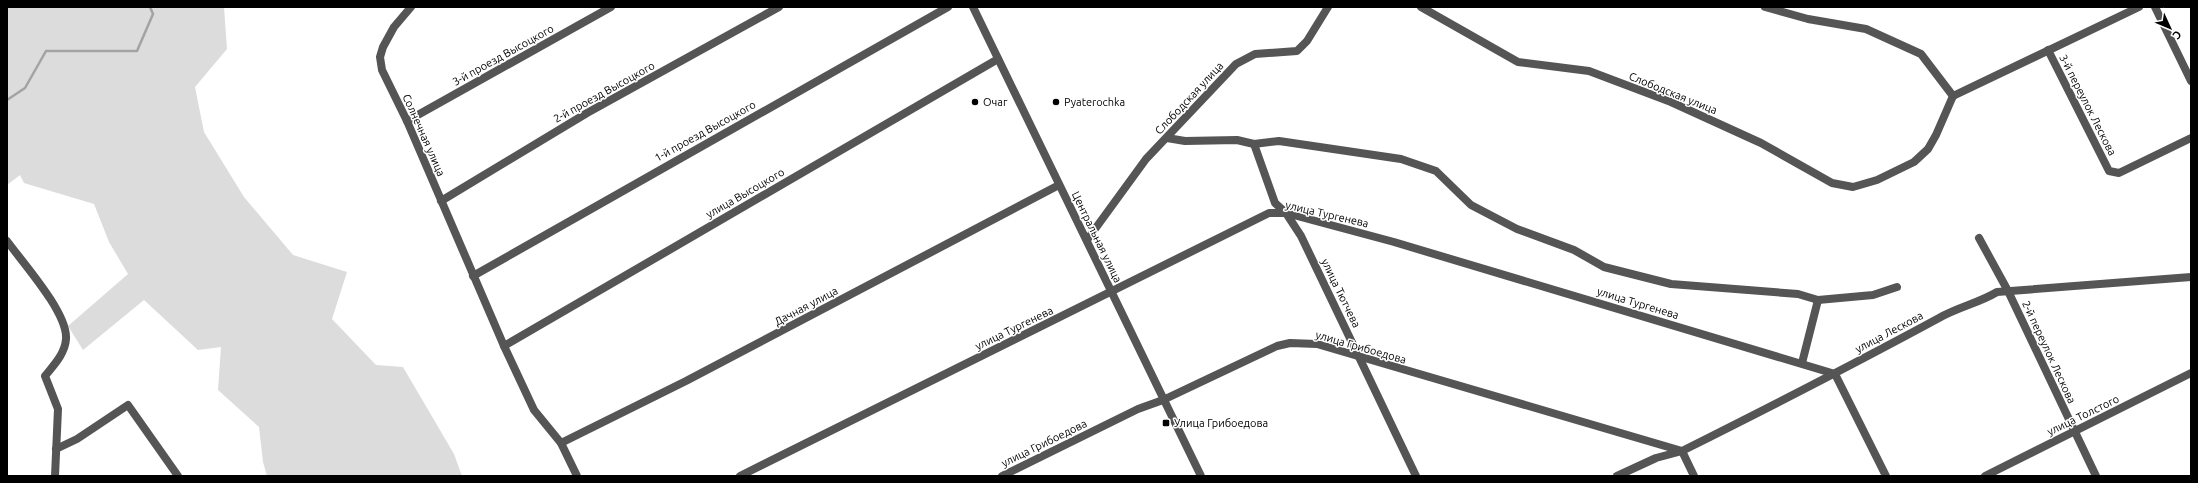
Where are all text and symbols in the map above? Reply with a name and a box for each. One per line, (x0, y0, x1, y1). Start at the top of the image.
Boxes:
north arrow (2150, 8, 2190, 48)
street label: 3-й проезд Высоцкого (450, 22, 556, 88)
text: С (2170, 28, 2184, 42)
street label: 3-й переулок Лескова (2057, 52, 2119, 158)
street label: 2-й проезд Высоцкого (551, 59, 657, 125)
street label: Слободская улица (1153, 59, 1225, 137)
street label: Слободская улица (1627, 70, 1719, 116)
street label: Солнечная улица (401, 92, 447, 178)
place label: Очаг (983, 96, 1008, 108)
place label: Pyaterochka (1064, 96, 1125, 108)
marker: Очаг (970, 97, 980, 107)
marker: Pyaterochka (1051, 97, 1061, 107)
street label: 1-й проезд Высоцкого (652, 98, 758, 164)
street label: улица Высоцкого (704, 166, 786, 220)
street label: Центральная улица (1070, 189, 1124, 285)
street label: улица Тургенева (1284, 199, 1370, 229)
street label: улица Тютчева (1319, 257, 1363, 329)
street label: Дачная улица (772, 284, 840, 328)
street label: улица Тургенева (1596, 285, 1680, 321)
street label: 2-й переулок Лескова (2020, 299, 2078, 405)
street label: улица Тургенева (973, 304, 1055, 352)
street label: улица Лескова (1853, 309, 1925, 355)
street label: улица Грибоедова (1314, 328, 1408, 366)
street label: улица Толстого (2045, 392, 2121, 438)
street label: улица Грибоедова (999, 417, 1089, 469)
place label: Улица Грибоедова (1174, 417, 1268, 429)
marker: Улица Грибоедова (1161, 418, 1171, 428)

